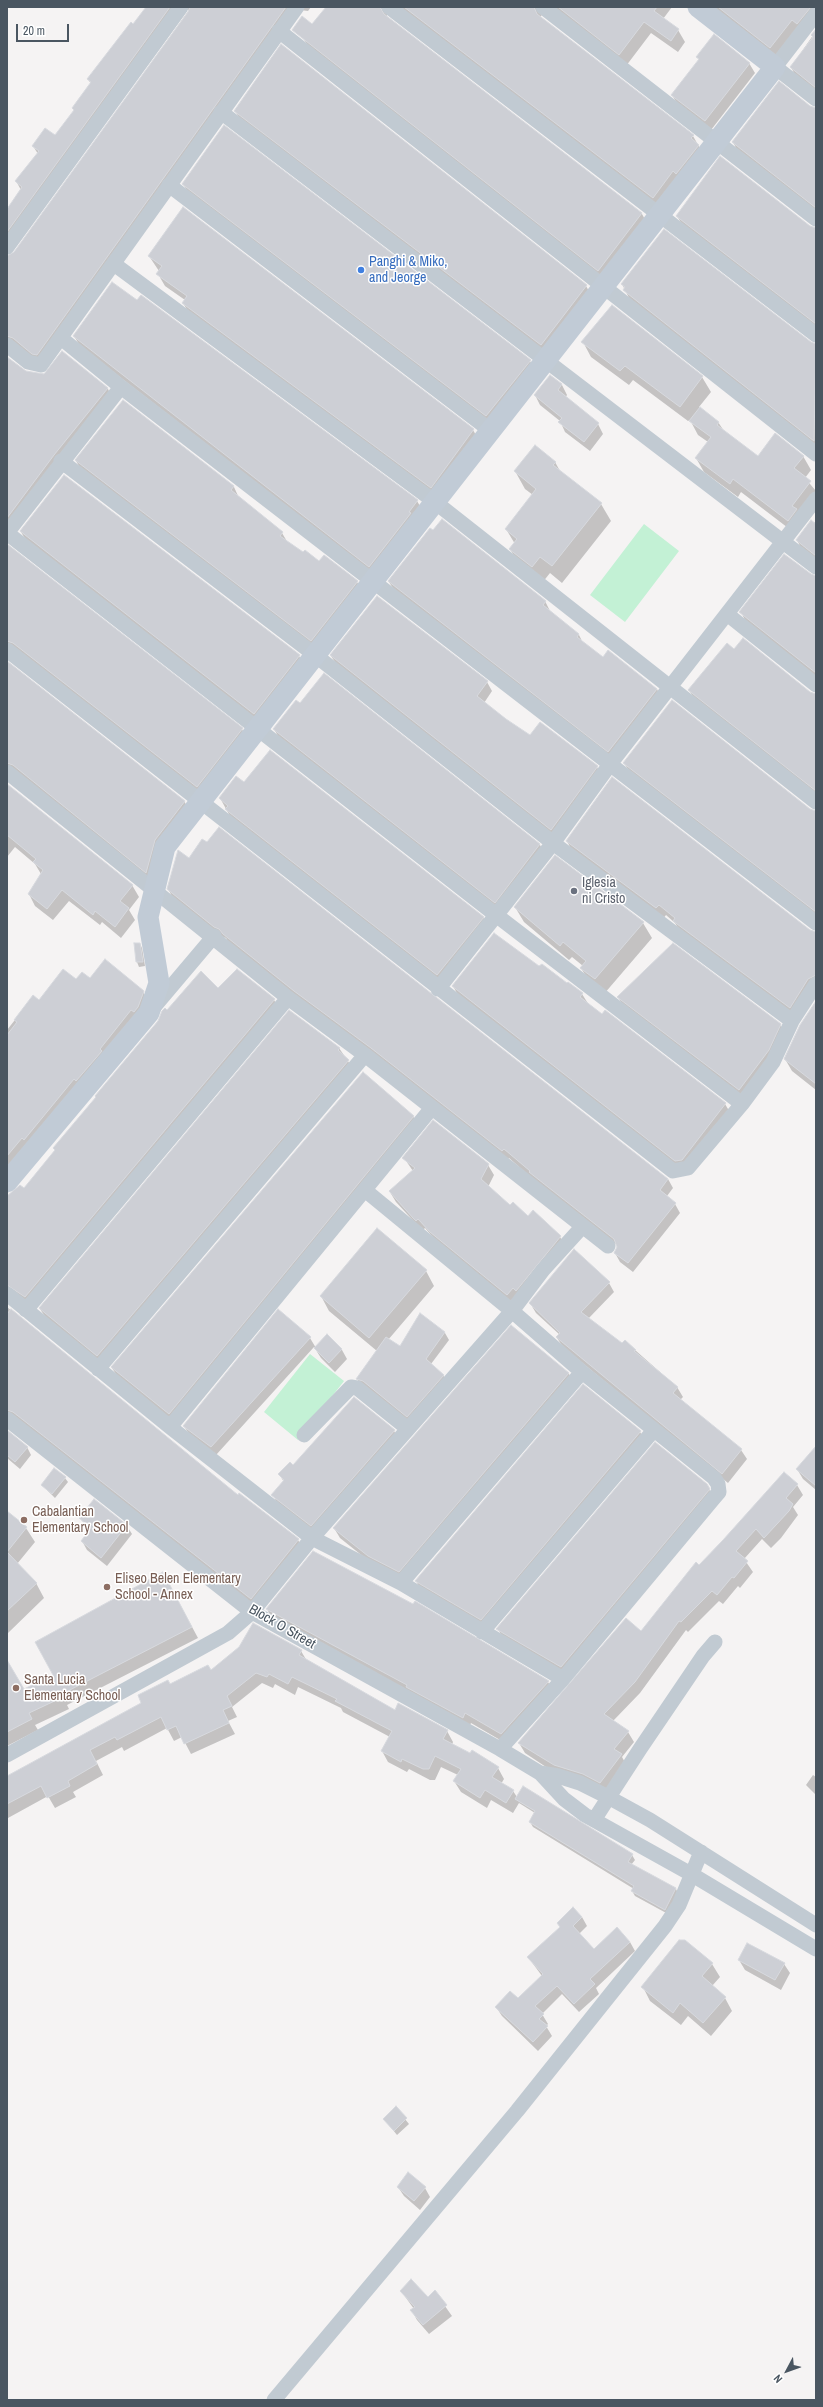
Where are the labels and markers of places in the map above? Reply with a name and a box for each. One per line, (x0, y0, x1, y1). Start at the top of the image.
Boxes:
place label: Panghi & Miko, and Jeorge (369, 254, 447, 286)
marker: Panghi & Miko, and Jeorge (356, 265, 366, 275)
place label: Iglesia ni Cristo (582, 875, 625, 908)
marker: Iglesia ni Cristo (569, 886, 579, 896)
place label: Cabalantian Elementary School (32, 1504, 128, 1536)
marker: Cabalantian Elementary School (19, 1515, 29, 1525)
place label: Eliseo Belen Elementary School - Annex (115, 1571, 241, 1604)
marker: Eliseo Belen Elementary School - Annex (102, 1582, 112, 1592)
place label: Santa Lucia Elementary School (24, 1672, 120, 1704)
marker: Santa Lucia Elementary School (11, 1683, 21, 1693)

